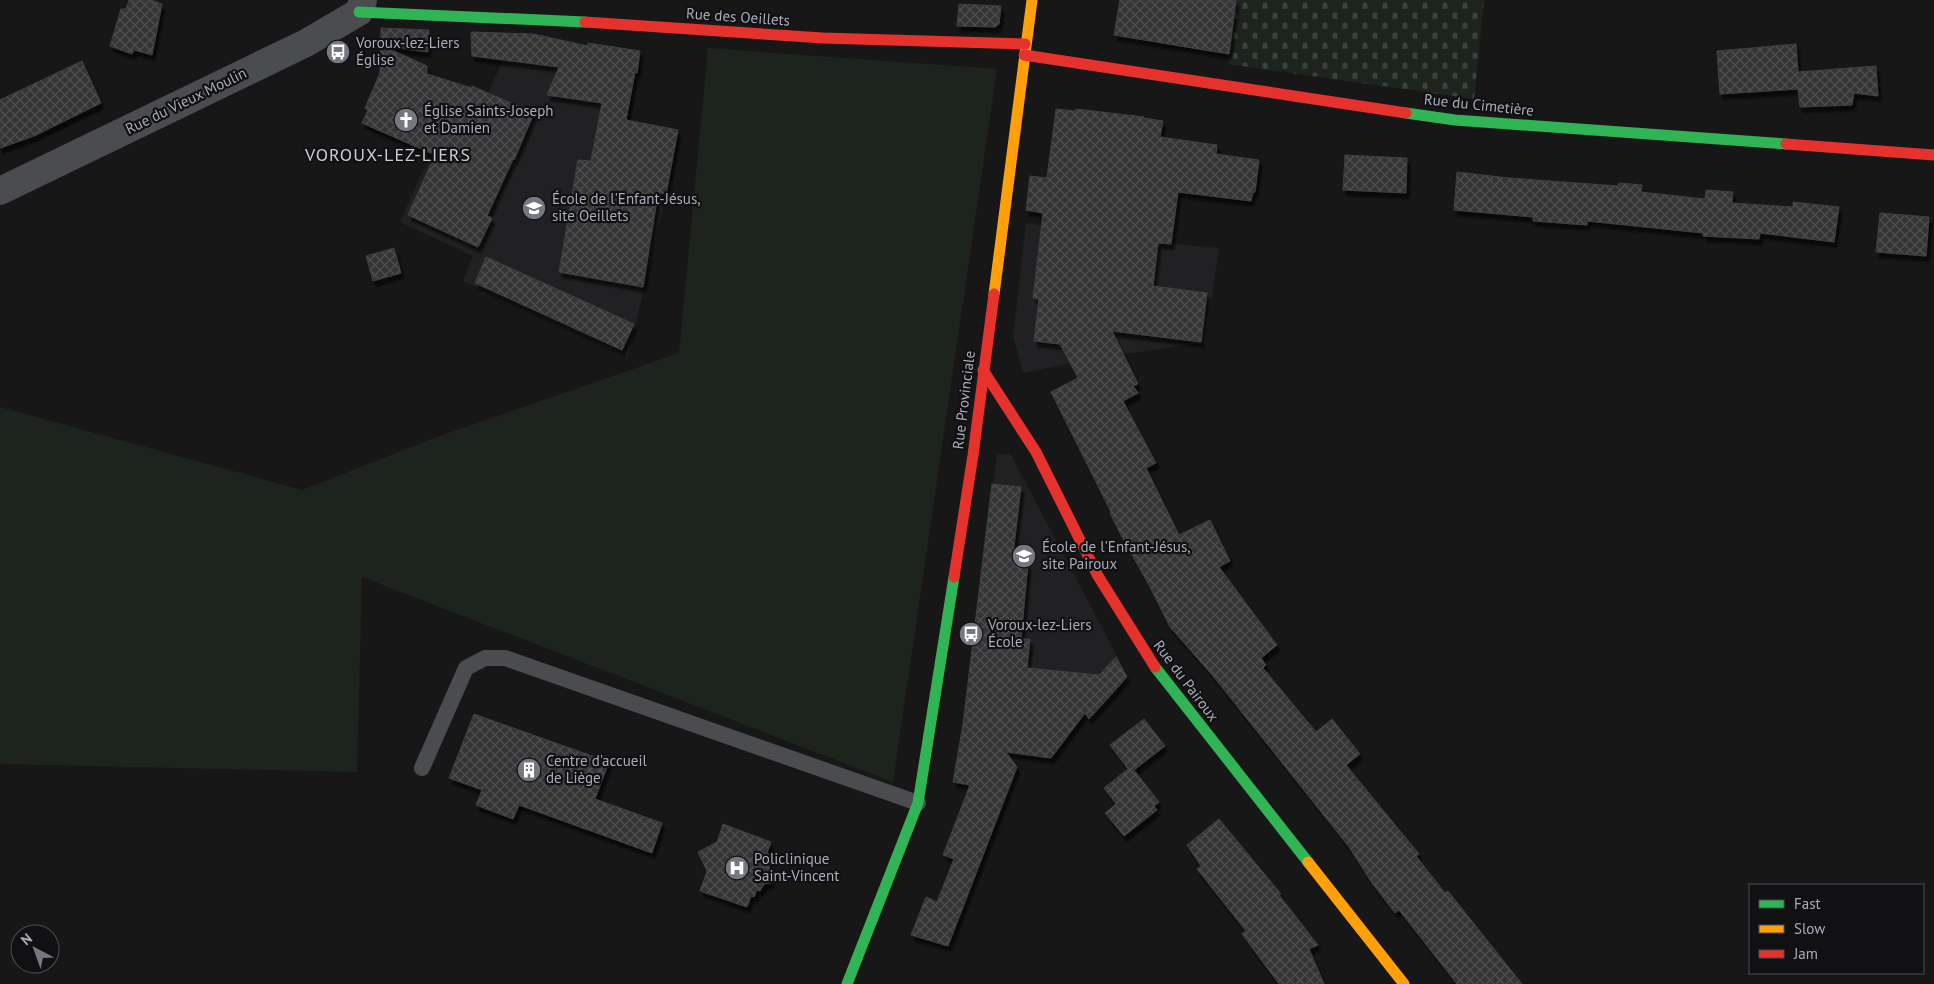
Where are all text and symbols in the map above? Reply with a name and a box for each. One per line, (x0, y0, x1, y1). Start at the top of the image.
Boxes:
street label: Rue des Oeillets (685, 3, 791, 30)
place label: Voroux-lez-Liers Église (355, 33, 460, 69)
bus stop icon: Voroux-lez-Liers Église (325, 39, 351, 65)
street label: Rue du Vieux Moulin (122, 63, 249, 138)
street label: Rue du Cimetière (1423, 89, 1535, 120)
place label: Église Saints-Joseph et Damien (424, 101, 554, 137)
church icon: Église Saints-Joseph et Damien (393, 107, 419, 133)
district label: VOROUX-LEZ-LIERS (304, 143, 471, 166)
place label: École de l'Enfant-Jésus, site Oeillets (552, 189, 701, 225)
school or university icon: École de l'Enfant-Jésus, site Oeillets (521, 195, 547, 221)
street label: Rue Provinciale (948, 350, 979, 450)
place label: École de l'Enfant-Jésus, site Pairoux (1042, 537, 1191, 573)
school or university icon: École de l'Enfant-Jésus, site Pairoux (1011, 543, 1037, 569)
place label: Voroux-lez-Liers École (987, 615, 1092, 651)
bus stop icon: Voroux-lez-Liers École (958, 621, 984, 647)
street label: Rue du Pairoux (1150, 636, 1223, 725)
place label: Centre d'accueil de Liège (546, 751, 647, 787)
building icon: Centre d'accueil de Liège (516, 757, 542, 783)
place label: Policlinique Saint-Vincent (754, 849, 839, 885)
hospital icon: Policlinique Saint-Vincent (724, 855, 750, 881)
legend (1749, 884, 1924, 974)
text: Fast (1794, 894, 1821, 913)
text: Slow (1794, 919, 1825, 938)
north arrow (10, 924, 60, 974)
text: N (17, 929, 36, 949)
text: Jam (1793, 944, 1818, 963)

